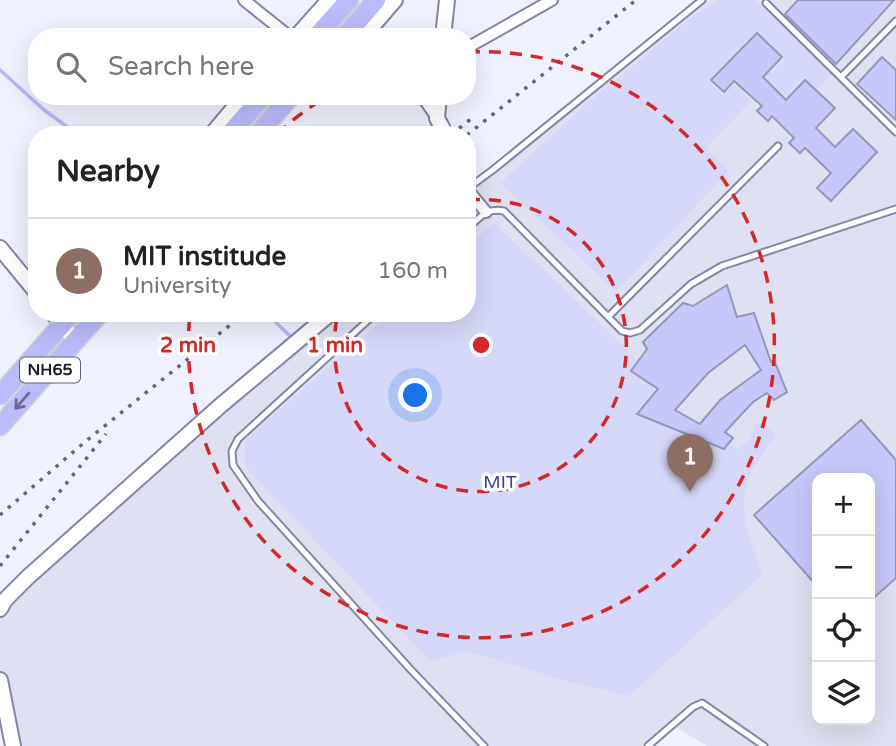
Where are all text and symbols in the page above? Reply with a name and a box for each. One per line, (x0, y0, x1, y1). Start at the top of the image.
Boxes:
search box (28, 28, 476, 105)
icon: search (52, 48, 90, 86)
text: Search here (108, 51, 254, 82)
text: Nearby (56, 153, 160, 190)
text: MIT institude (123, 241, 286, 272)
text: 1 (72, 257, 86, 285)
text: 160 m (378, 257, 448, 285)
text: University (123, 272, 231, 300)
text: 2 min (160, 333, 216, 358)
text: 1 min (307, 333, 363, 358)
centre of rings (469, 333, 493, 357)
road number: NH65 (20, 358, 80, 382)
your location (398, 378, 432, 412)
one-way arrow (14, 392, 30, 410)
pin: 1 (667, 434, 713, 492)
park label: MIT (483, 471, 517, 493)
map controls (812, 473, 875, 725)
button: + (812, 473, 875, 536)
button: − (812, 536, 875, 599)
button: locate (812, 599, 875, 662)
button: layers (812, 662, 875, 725)

